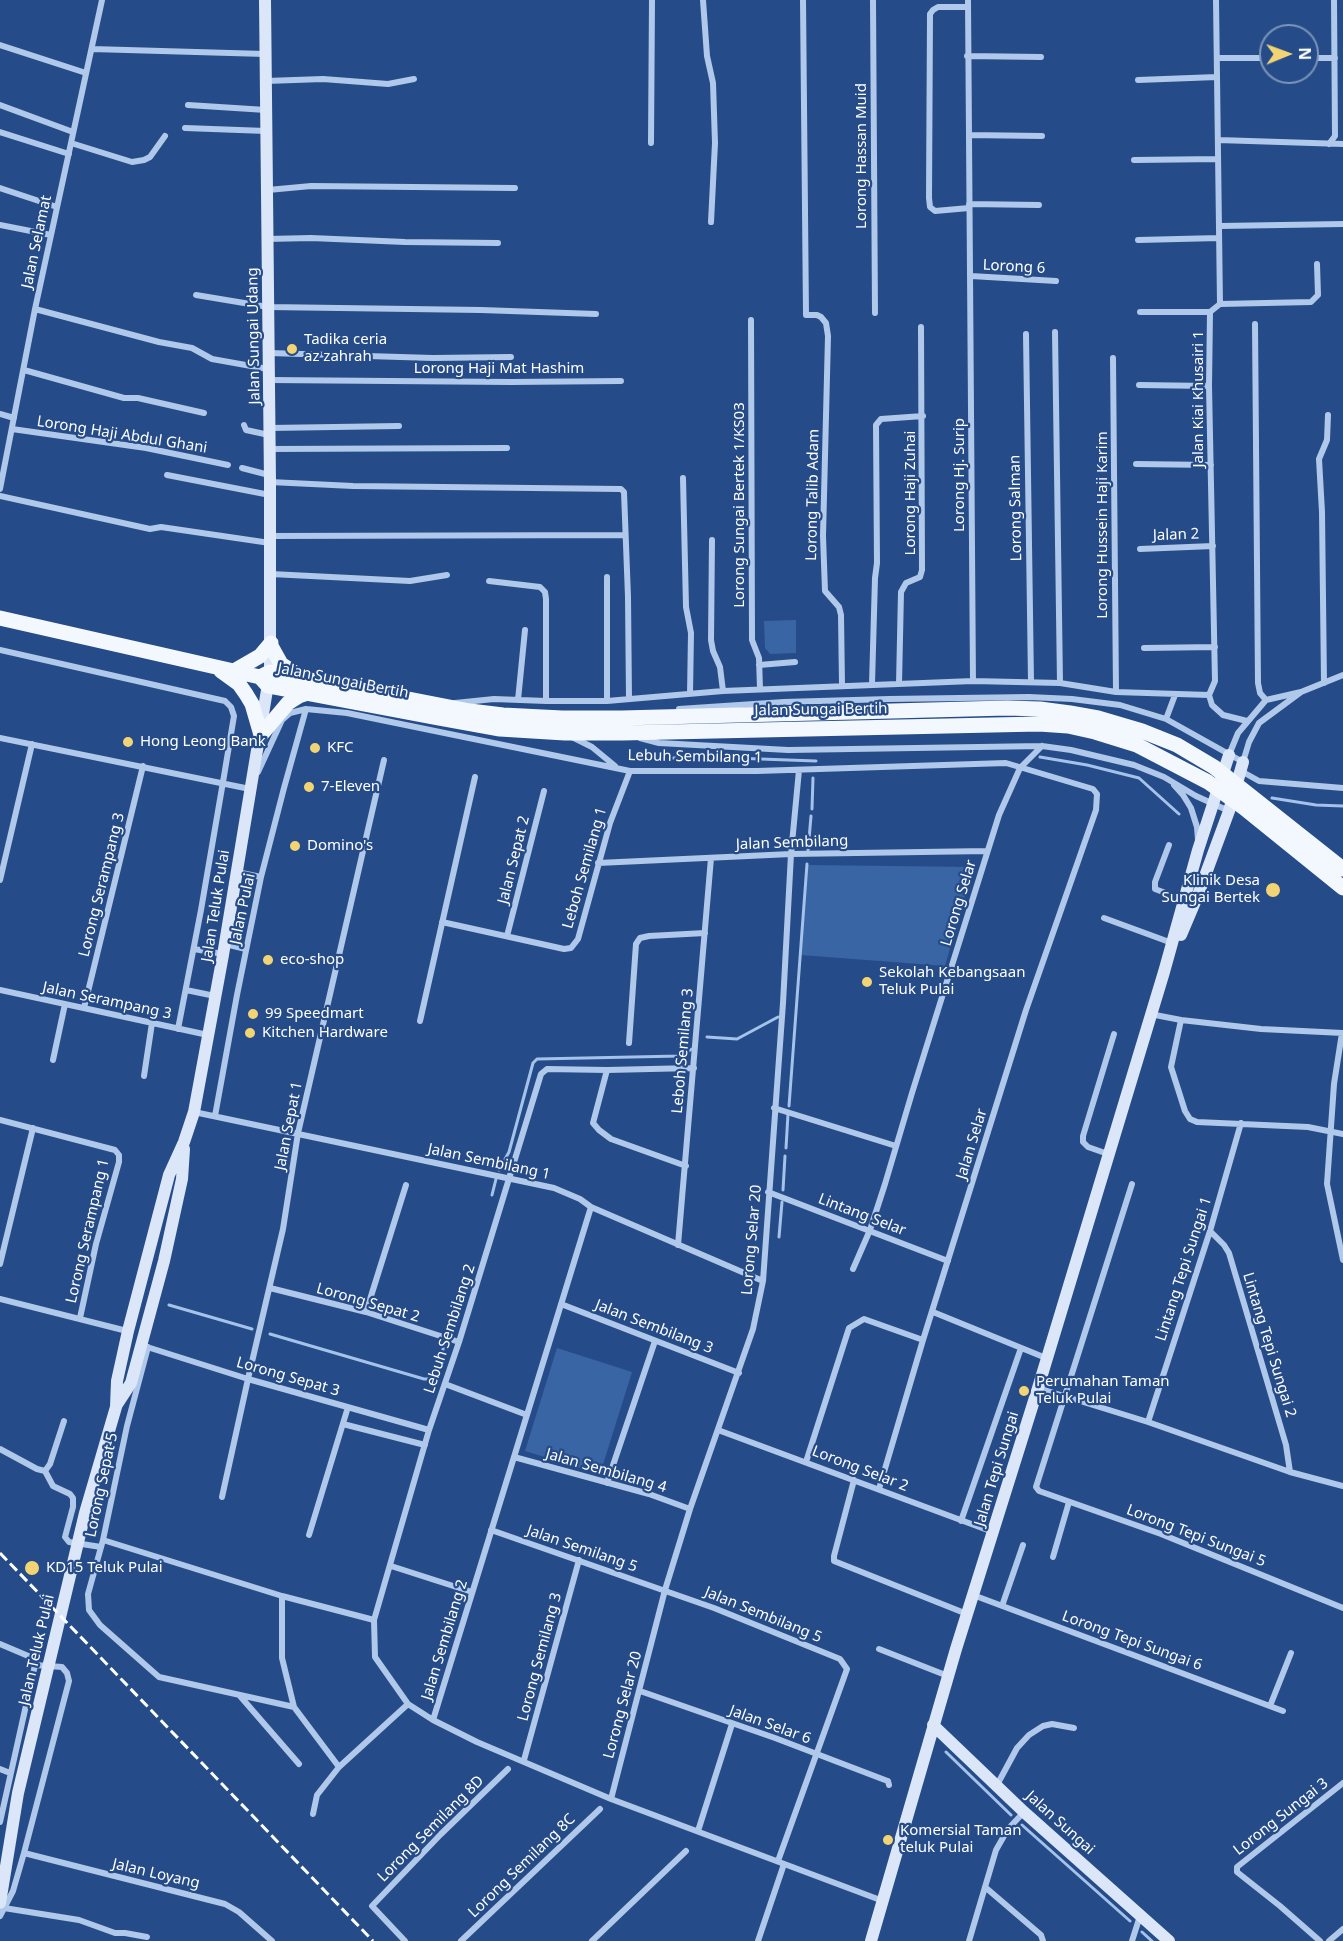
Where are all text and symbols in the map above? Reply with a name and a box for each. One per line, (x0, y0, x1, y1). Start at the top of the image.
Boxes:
north arrow (1259, 24, 1319, 84)
text: N (1294, 47, 1316, 60)
street label: Lorong Hassan Muid (853, 83, 871, 229)
street label: Jalan Selamat (18, 194, 56, 290)
street label: Lorong 6 (982, 256, 1046, 278)
street label: Jalan Sungai Udang (244, 267, 264, 405)
street label: Jalan Kiai Khusairi 1 (1190, 330, 1208, 468)
place label: Tadika ceria az zahrah (304, 331, 387, 366)
marker: Tadika ceria az zahrah (285, 342, 299, 356)
street label: Lorong Haji Mat Hashim (414, 360, 584, 378)
street label: Lorong Sungai Bertek 1/KS03 (731, 402, 749, 608)
street label: Lorong Haji Abdul Ghani (36, 413, 208, 457)
street label: Lorong Hj. Surip (951, 418, 969, 532)
street label: Lorong Talib Adam (803, 429, 823, 561)
street label: Lorong Haji Zuhai (902, 431, 920, 555)
street label: Lorong Hussein Haji Karim (1094, 431, 1112, 619)
street label: Lorong Salman (1006, 455, 1026, 561)
street label: Jalan 2 (1152, 525, 1200, 545)
street label: Jalan Sungai Bertih (276, 659, 410, 703)
street label: Jalan Sungai Bertih (754, 700, 888, 720)
place label: Hong Leong Bank (140, 733, 266, 751)
marker: Hong Leong Bank (121, 735, 135, 749)
place label: KFC (327, 739, 354, 757)
marker: KFC (308, 741, 322, 755)
street label: Lebuh Sembilang 1 (627, 747, 763, 767)
place label: 7-Eleven (321, 778, 380, 796)
marker: 7-Eleven (302, 780, 316, 794)
street label: Leboh Semilang 1 (559, 805, 611, 931)
street label: Lorong Serampang 3 (75, 811, 129, 959)
street label: Jalan Sepat 2 (494, 814, 534, 906)
street label: Jalan Sembilang (735, 832, 849, 854)
place label: Domino's (307, 837, 373, 855)
marker: Domino's (288, 839, 302, 853)
street label: Jalan Teluk Pulai (198, 849, 234, 963)
street label: Lorong Selar (937, 858, 981, 948)
street label: Jalan Pulai (227, 872, 259, 946)
place label: Klinik Desa Sungai Bertek (1162, 872, 1260, 907)
marker: Klinik Desa Sungai Bertek (1264, 881, 1282, 899)
place label: eco-shop (280, 951, 344, 969)
marker: eco-shop (261, 953, 275, 967)
place label: Sekolah Kebangsaan Teluk Pulai (879, 964, 1025, 999)
marker: Sekolah Kebangsaan Teluk Pulai (860, 975, 874, 989)
street label: Jalan Serampang 3 (41, 979, 173, 1023)
street label: Leboh Semilang 3 (669, 988, 697, 1114)
place label: 99 Speedmart (265, 1005, 364, 1023)
marker: 99 Speedmart (246, 1007, 260, 1021)
place label: Kitchen Hardware (262, 1024, 388, 1042)
marker: Kitchen Hardware (243, 1026, 257, 1040)
street label: Jalan Sepat 1 (272, 1080, 306, 1172)
street label: Jalan Selar (953, 1106, 991, 1182)
street label: Jalan Sembilang 1 (426, 1140, 552, 1184)
street label: Lorong Serampang 1 (63, 1157, 113, 1305)
street label: Lorong Selar 20 (738, 1184, 766, 1296)
street label: Lintang Selar (816, 1190, 908, 1240)
street label: Lintang Tepi Sungai 1 (1152, 1195, 1216, 1343)
street label: Lebuh Sembilang 2 (421, 1262, 479, 1396)
street label: Lintang Tepi Sungai 2 (1238, 1270, 1300, 1420)
street label: Lorong Sepat 2 (314, 1280, 422, 1326)
street label: Jalan Sembilang 3 (592, 1296, 716, 1358)
street label: Lorong Sepat 3 (234, 1354, 342, 1400)
place label: Perumahan Taman Teluk Pulai (1036, 1373, 1170, 1408)
marker: Perumahan Taman Teluk Pulai (1017, 1384, 1031, 1398)
street label: Jalan Tepi Sungai (971, 1409, 1023, 1529)
street label: Lorong Sepat 5 (82, 1431, 122, 1539)
street label: Lorong Selar 2 (809, 1442, 911, 1496)
street label: Jalan Sembilang 4 (543, 1445, 669, 1497)
street label: Lorong Tepi Sungai 5 (1124, 1501, 1268, 1571)
street label: Jalan Semilang 5 (524, 1522, 640, 1576)
marker: KD15 Teluk Pulai (23, 1559, 41, 1577)
place label: KD15 Teluk Pulai (46, 1559, 163, 1577)
street label: Jalan Sembilang 2 (418, 1578, 472, 1702)
street label: Jalan Sembilang 5 (702, 1583, 824, 1647)
street label: Lorong Semilang 3 (514, 1591, 566, 1723)
street label: Jalan Teluk Pulai (15, 1593, 59, 1707)
street label: Lorong Tepi Sungai 6 (1059, 1607, 1205, 1675)
street label: Lorong Selar 20 (600, 1649, 646, 1761)
street label: Jalan Selar 6 (727, 1702, 813, 1748)
street label: Lorong Semilang 8D (374, 1772, 488, 1886)
street label: Lorong Sungai 3 (1230, 1774, 1332, 1860)
street label: Jalan Sungai (1022, 1787, 1098, 1859)
street label: Lorong Semilang 8C (465, 1810, 579, 1922)
place label: Komersial Taman teluk Pulai (900, 1822, 1022, 1857)
marker: Komersial Taman teluk Pulai (881, 1833, 895, 1847)
street label: Jalan Loyang (111, 1855, 201, 1893)

